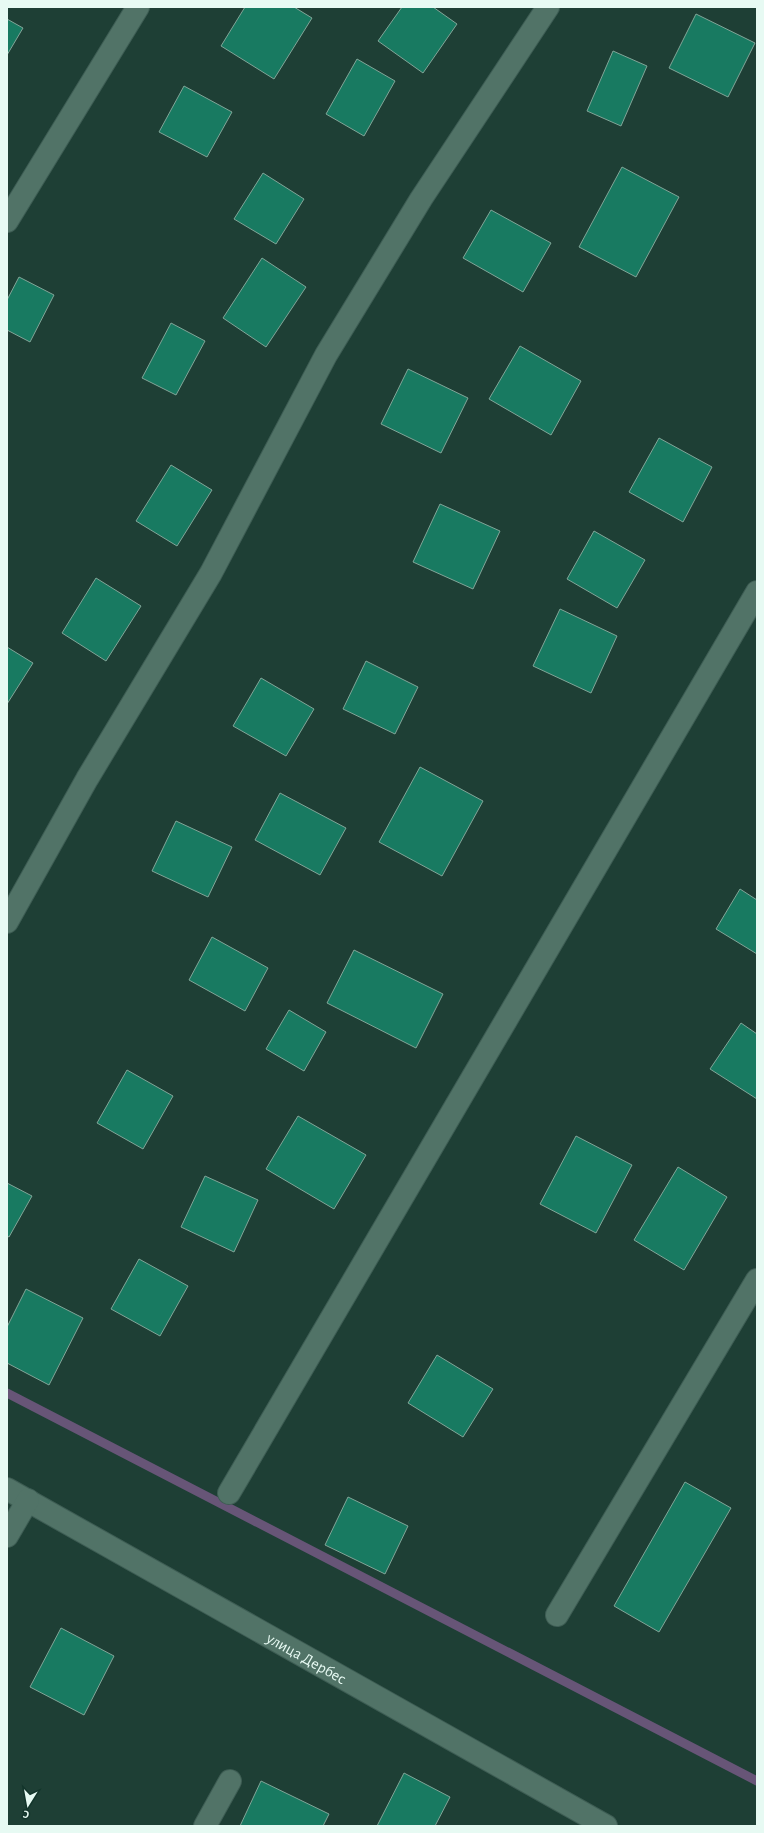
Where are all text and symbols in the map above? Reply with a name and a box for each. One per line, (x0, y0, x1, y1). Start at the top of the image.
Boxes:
street label: улица Дербес (262, 1629, 349, 1687)
north arrow (8, 1785, 48, 1825)
text: С (22, 1808, 30, 1820)

